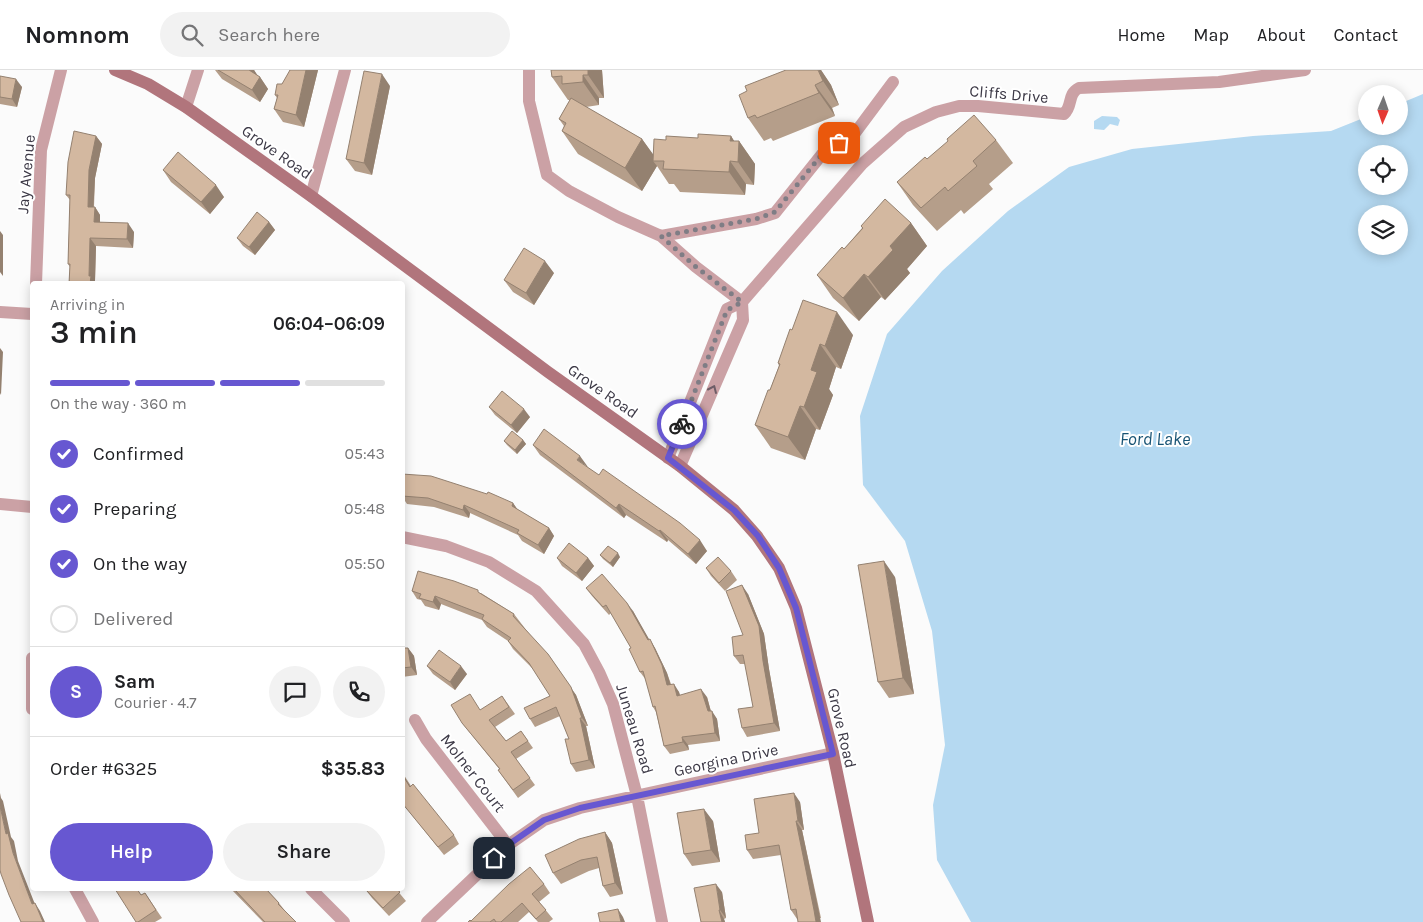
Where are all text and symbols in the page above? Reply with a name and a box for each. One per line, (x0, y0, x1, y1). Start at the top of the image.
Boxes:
search box (160, 12, 510, 57)
text: Nomnom (25, 21, 130, 49)
icon: search (178, 21, 206, 49)
text: Search here (218, 24, 320, 46)
text: Home (1117, 24, 1165, 46)
text: Map (1193, 24, 1229, 46)
text: About (1257, 24, 1306, 46)
text: Contact (1334, 24, 1398, 46)
street label: Cliffs Drive (969, 81, 1049, 107)
north arrow (1358, 85, 1408, 135)
map controls (1358, 85, 1408, 255)
street label: Grove Road (238, 121, 316, 183)
pin (818, 122, 860, 164)
icon: bag (825, 129, 853, 157)
street label: Jay Avenue (13, 134, 39, 214)
button: locate (1358, 145, 1408, 195)
button: layers (1358, 205, 1408, 255)
text: Arriving in (50, 295, 125, 314)
text: 06:04–06:09 (273, 313, 385, 335)
text: 3 min (50, 314, 138, 351)
street label: Grove Road (564, 360, 642, 422)
one-way arrow (707, 385, 718, 394)
text: On the way · 360 m (50, 394, 187, 413)
courier (657, 399, 707, 449)
icon: bike (668, 410, 696, 438)
water label: Ford Lake (1120, 428, 1190, 450)
icon: check (50, 440, 78, 468)
text: Confirmed (93, 443, 184, 465)
text: 05:43 (344, 444, 385, 463)
icon: check (50, 495, 78, 523)
text: Preparing (93, 498, 176, 520)
text: 05:48 (344, 499, 385, 518)
icon: check (50, 550, 78, 578)
text: On the way (93, 553, 187, 575)
text: 05:50 (344, 554, 385, 573)
text: Delivered (93, 608, 173, 630)
button: chat (269, 666, 321, 718)
button: phone (333, 666, 385, 718)
text: Sam (114, 671, 155, 693)
text: S (70, 681, 82, 703)
street label: Juneau Road (612, 682, 658, 776)
street label: Grove Road (824, 686, 860, 770)
text: Courier · 4.7 (114, 693, 197, 712)
street label: Molner Court (436, 730, 510, 816)
street label: Georgina Drive (672, 740, 780, 780)
text: Order #6325 (50, 758, 157, 780)
text: $35.83 (321, 758, 385, 780)
button: Help (50, 823, 213, 881)
button: Share (223, 823, 385, 881)
pin (473, 837, 515, 879)
icon: home (480, 844, 508, 872)

